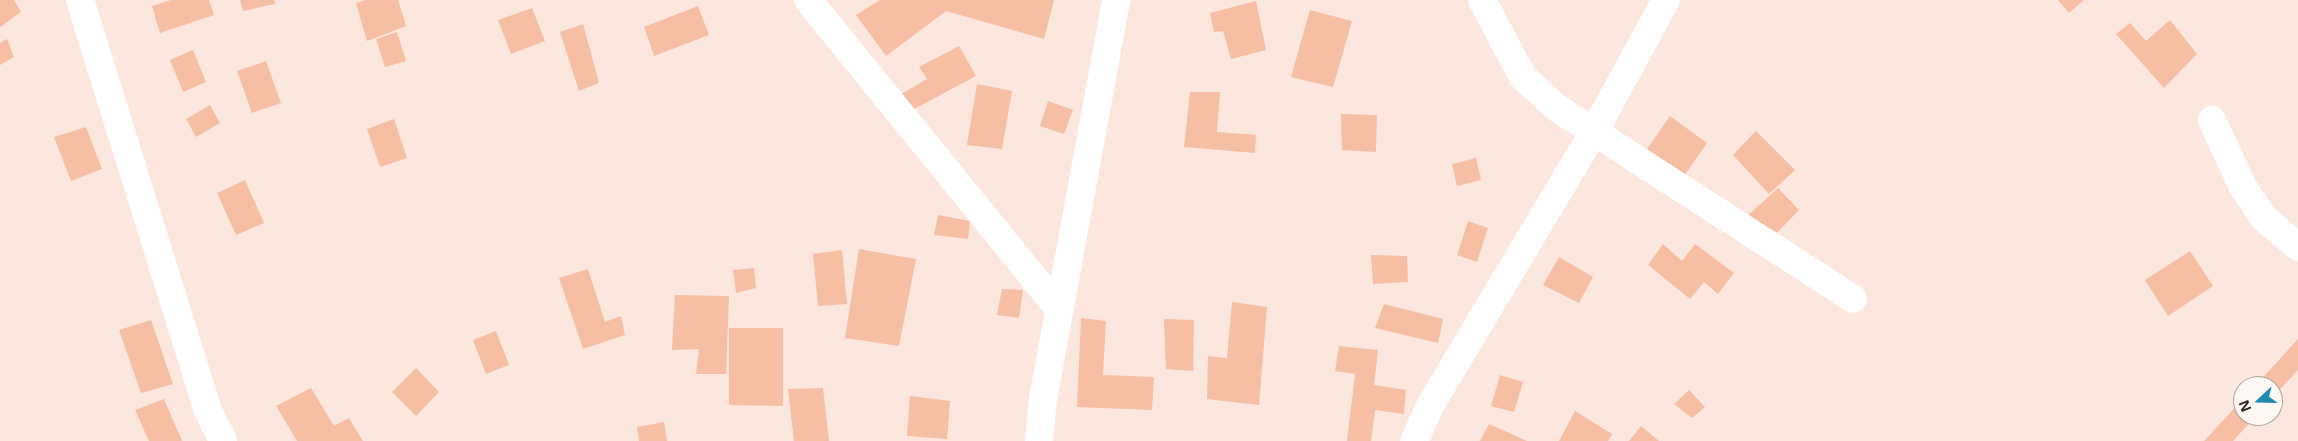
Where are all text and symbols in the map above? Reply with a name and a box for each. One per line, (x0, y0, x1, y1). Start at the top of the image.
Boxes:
north arrow (2233, 376, 2283, 426)
text: N (2234, 397, 2255, 415)

